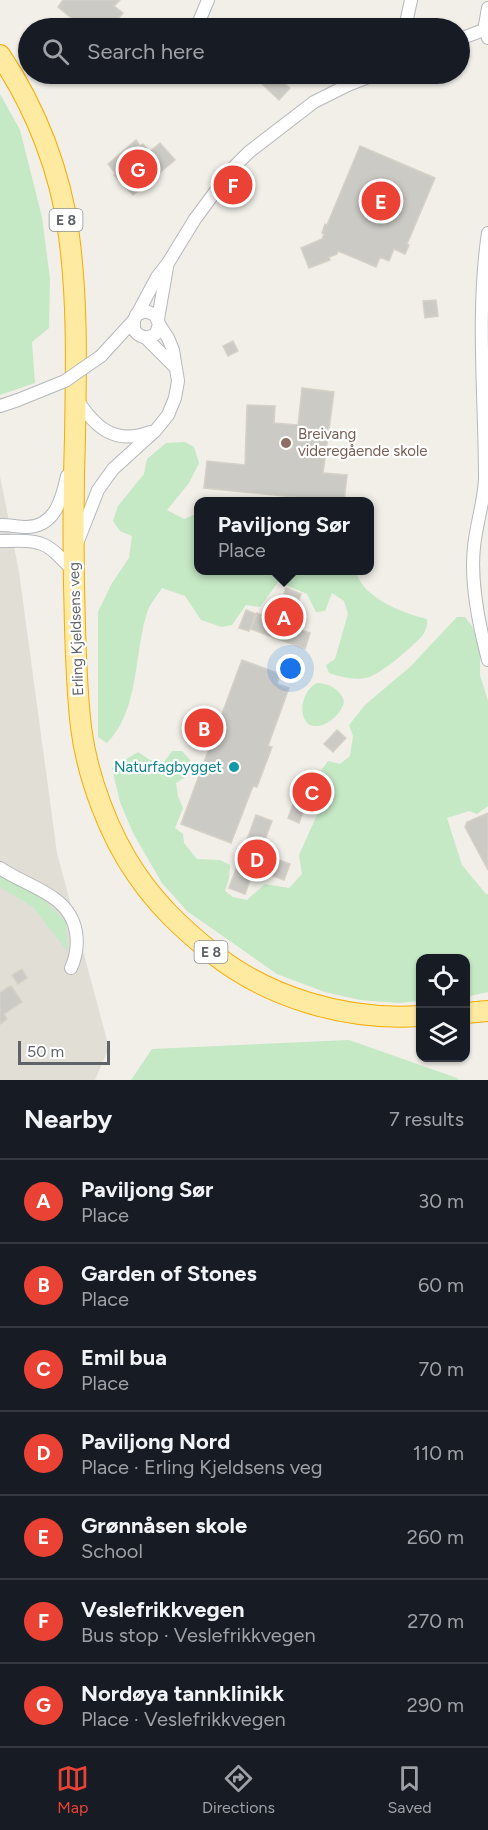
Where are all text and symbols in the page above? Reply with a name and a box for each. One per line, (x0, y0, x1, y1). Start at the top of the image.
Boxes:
search box (18, 18, 470, 84)
icon: search (39, 35, 72, 68)
text: Search here (87, 38, 205, 65)
pin: G (118, 146, 158, 192)
pin: F (214, 162, 252, 207)
pin: E (362, 178, 400, 224)
road number: E 8 (50, 209, 82, 231)
place label: Breivang videregående skole (298, 425, 428, 460)
marker: Breivang videregående skole (279, 436, 293, 450)
popup (194, 497, 374, 575)
text: Paviljong Sør (218, 511, 350, 538)
text: Place (218, 538, 266, 562)
street label: Erling Kjeldsens veg (65, 562, 87, 696)
pin: A (264, 594, 304, 640)
your location (276, 654, 305, 683)
pin: B (184, 706, 224, 750)
place label: Naturfagbygget (114, 758, 222, 776)
marker: Naturfagbygget (227, 760, 241, 774)
pin: C (292, 770, 332, 814)
pin: D (238, 836, 276, 882)
road number: E 8 (194, 941, 228, 963)
map controls (416, 954, 470, 1062)
button: locate (416, 954, 470, 1008)
button: layers (416, 1008, 470, 1062)
scale bar (18, 1038, 110, 1066)
text: 50 m (27, 1042, 64, 1061)
text: Nearby (24, 1103, 112, 1135)
text: 7 results (389, 1107, 464, 1131)
text: Paviljong Sør (81, 1176, 213, 1203)
text: A (36, 1189, 51, 1213)
text: 30 m (418, 1189, 464, 1213)
text: Place (81, 1203, 129, 1227)
text: Garden of Stones (81, 1260, 257, 1287)
text: B (37, 1273, 50, 1297)
text: 60 m (418, 1273, 464, 1297)
text: Place (81, 1287, 129, 1311)
text: Emil bua (81, 1344, 167, 1371)
text: C (36, 1357, 51, 1381)
text: 70 m (418, 1357, 464, 1381)
text: Place (81, 1371, 129, 1395)
text: Paviljong Nord (81, 1428, 230, 1455)
text: D (37, 1441, 51, 1465)
text: 110 m (413, 1441, 464, 1465)
text: Place · Erling Kjeldsens veg (81, 1455, 322, 1479)
text: Grønnåsen skole (81, 1512, 247, 1539)
text: E (38, 1525, 49, 1549)
text: 260 m (407, 1525, 464, 1549)
text: School (81, 1539, 143, 1563)
text: Veslefrikkvegen (81, 1596, 244, 1623)
text: F (38, 1609, 49, 1633)
text: 270 m (407, 1609, 464, 1633)
text: Bus stop · Veslefrikkvegen (81, 1623, 316, 1647)
text: Nordøya tannklinikk (81, 1680, 284, 1707)
text: G (36, 1693, 51, 1717)
text: 290 m (407, 1693, 464, 1717)
text: Place · Veslefrikkvegen (81, 1707, 286, 1731)
tab: Map (56, 1762, 89, 1817)
tab: Directions (202, 1762, 275, 1817)
tab: Saved (388, 1762, 432, 1817)

